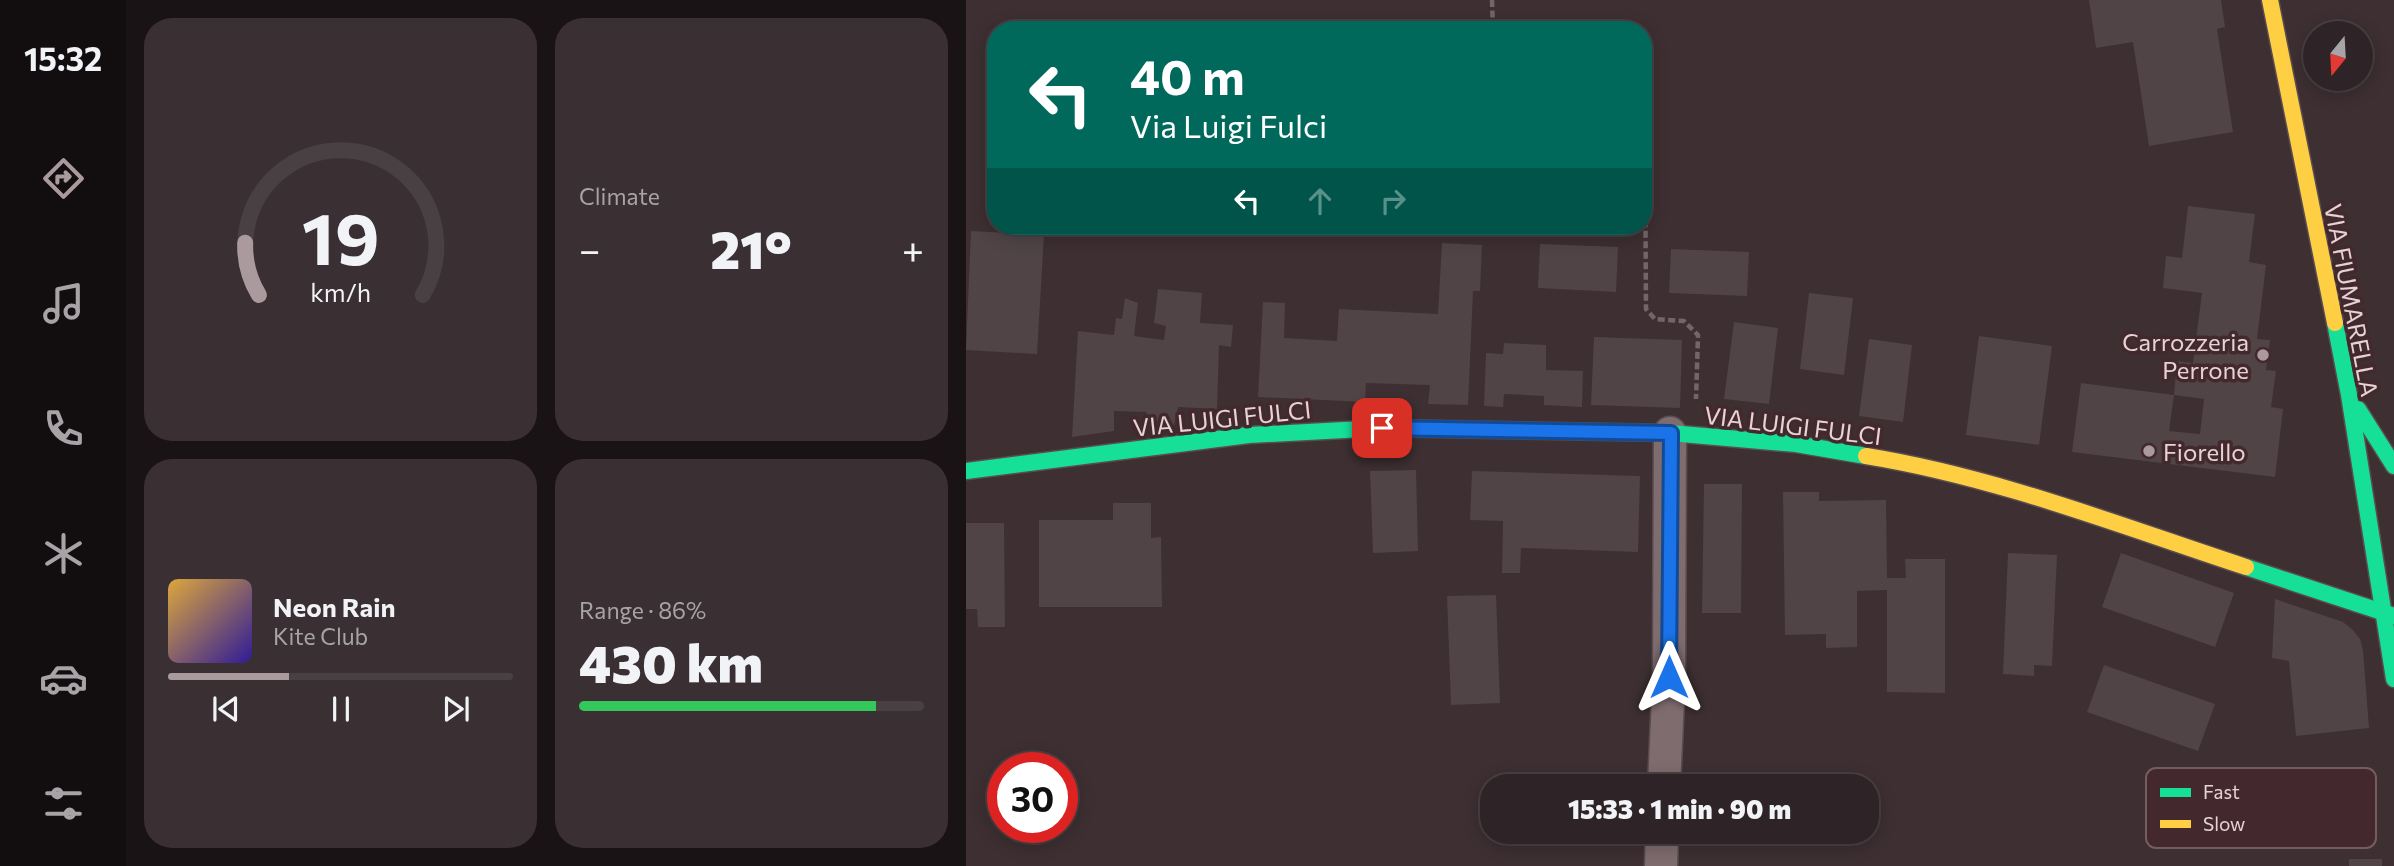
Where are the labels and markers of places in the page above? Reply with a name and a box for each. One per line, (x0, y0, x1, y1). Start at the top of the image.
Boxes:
place label: Carrozzeria Perrone (2122, 327, 2249, 384)
marker: Carrozzeria Perrone (2255, 347, 2271, 363)
pin (1352, 398, 1412, 458)
place label: Fiorello (2163, 437, 2246, 466)
marker: Fiorello (2141, 443, 2157, 459)

